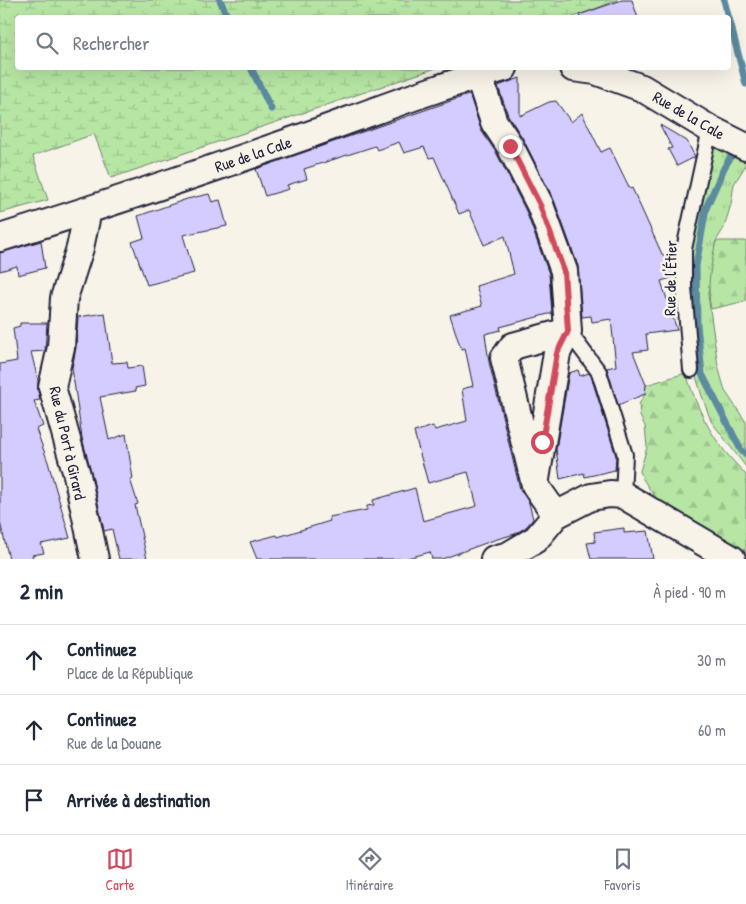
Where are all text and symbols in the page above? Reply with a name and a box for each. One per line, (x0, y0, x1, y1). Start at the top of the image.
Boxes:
search box (15, 15, 731, 70)
icon: search (33, 29, 61, 57)
text: Rechercher (73, 30, 150, 56)
street label: Rue de la Cale (649, 86, 730, 145)
street label: Rue de la Cale (212, 130, 295, 177)
route end (499, 135, 522, 158)
street label: Rue de l'Étier (658, 240, 682, 316)
street label: Rue du Port à Girard (44, 384, 92, 502)
route start (531, 431, 554, 454)
text: 2 min (20, 577, 63, 606)
text: À pied · 90 m (653, 581, 726, 603)
text: Continuez (67, 636, 136, 662)
icon: ahead (20, 646, 48, 674)
text: 30 m (697, 649, 726, 671)
text: Place de la République (67, 662, 193, 684)
text: Continuez (67, 706, 136, 732)
icon: ahead (20, 716, 48, 744)
text: 60 m (698, 719, 726, 741)
text: Rue de la Douane (67, 732, 162, 754)
icon: arrive (20, 786, 48, 814)
text: Arrivée à destination (67, 787, 210, 813)
tab: Carte (106, 845, 134, 894)
tab: Itinéraire (345, 845, 394, 894)
tab: Favoris (605, 845, 640, 894)

